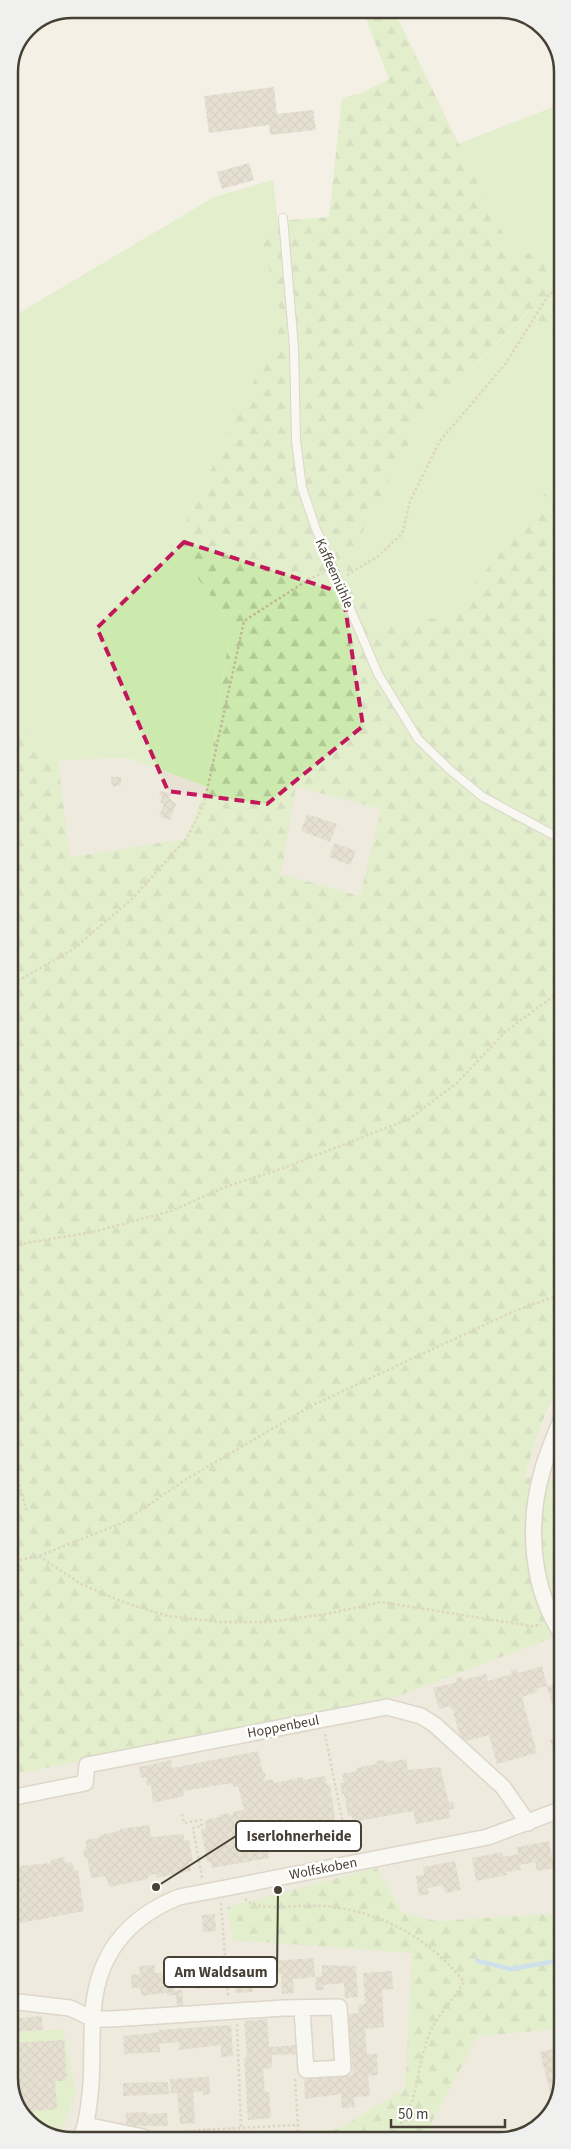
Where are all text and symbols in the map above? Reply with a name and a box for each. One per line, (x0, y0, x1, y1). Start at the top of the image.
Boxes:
street label: Kaffeemühle (310, 535, 358, 611)
street label: Hoppenbeul (246, 1710, 321, 1744)
callout: Iserlohnerheide (236, 1821, 361, 1851)
text: Iserlohnerheide (246, 1826, 352, 1847)
street label: Wolfskoben (288, 1853, 359, 1885)
callout: Am Waldsaum (164, 1957, 277, 1987)
text: Am Waldsaum (173, 1962, 268, 1983)
scale bar (391, 2096, 505, 2128)
text: 50 m (398, 2104, 428, 2125)

